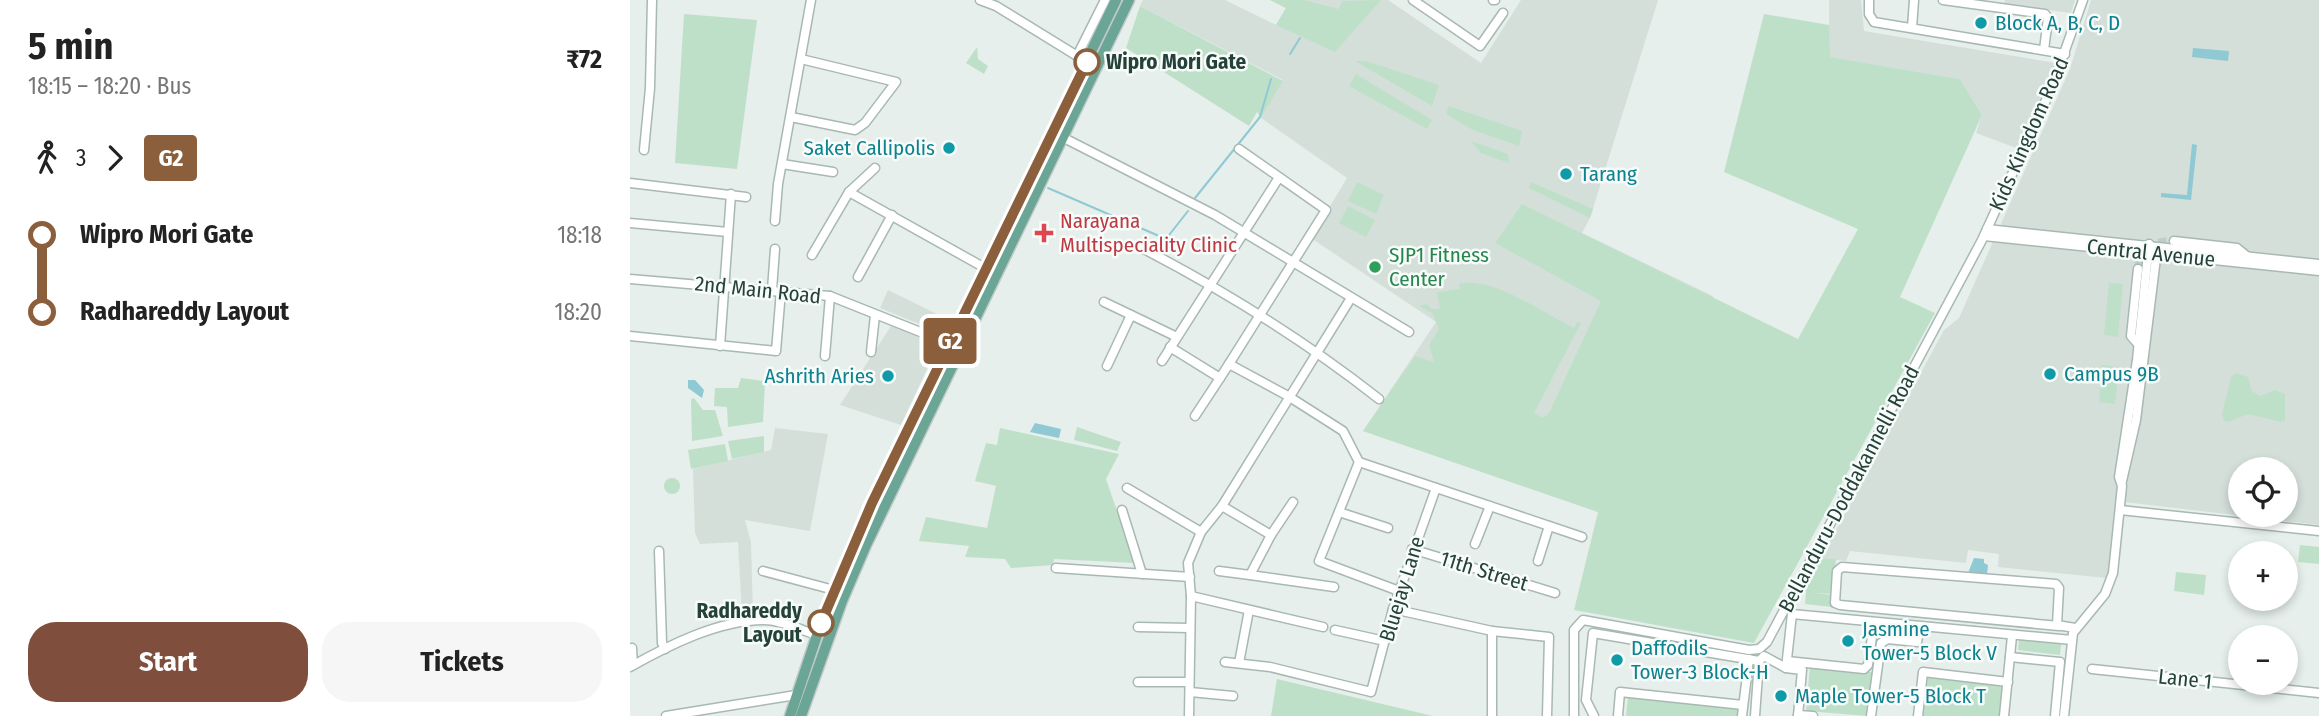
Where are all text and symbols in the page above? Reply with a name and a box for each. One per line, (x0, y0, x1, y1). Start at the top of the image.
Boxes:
place label: Block A, B, C, D (1995, 10, 2120, 36)
marker: Block A, B, C, D (1973, 15, 1989, 31)
text: 5 min (28, 23, 113, 69)
text: ₹72 (566, 44, 602, 75)
marker: Wipro Mori Gate (1074, 49, 1100, 75)
place label: Wipro Mori Gate (1106, 49, 1246, 75)
street label: Kids Kingdom Road (1983, 53, 2075, 215)
text: 18:15 – 18:20 · Bus (28, 72, 191, 100)
place label: Saket Callipolis (804, 135, 935, 161)
icon: walk (28, 139, 66, 177)
icon: forward (96, 139, 134, 177)
marker: Saket Callipolis (941, 140, 957, 156)
text: 3 (76, 144, 86, 172)
text: G2 (158, 144, 183, 172)
place label: Tarang (1580, 161, 1637, 187)
marker: Tarang (1558, 166, 1574, 182)
place label: Narayana Multispeciality Clinic (1060, 208, 1237, 258)
text: Wipro Mori Gate (80, 219, 253, 250)
text: 18:18 (557, 221, 602, 249)
marker: Narayana Multispeciality Clinic (1034, 223, 1054, 243)
street label: Central Avenue (2086, 233, 2216, 273)
place label: SJP1 Fitness Center (1389, 242, 1489, 292)
marker: SJP1 Fitness Center (1367, 259, 1383, 275)
street label: 2nd Main Road (694, 270, 822, 310)
text: Radhareddy Layout (80, 296, 289, 327)
text: 18:20 (555, 298, 602, 326)
line badge: G2 (918, 318, 982, 364)
text: G2 (937, 327, 963, 355)
street label: Bellanduru-Doddakannelli Road (1773, 361, 1925, 617)
place label: Campus 9B (2064, 361, 2159, 387)
place label: Ashrith Aries (764, 363, 874, 389)
marker: Campus 9B (2042, 366, 2058, 382)
marker: Ashrith Aries (880, 368, 896, 384)
map controls (2228, 457, 2298, 695)
button: locate (2228, 457, 2298, 527)
street label: Bluejay Lane (1374, 533, 1430, 645)
button: + (2228, 541, 2298, 611)
street label: 11th Street (1437, 545, 1531, 597)
place label: Radhareddy Layout (696, 598, 803, 648)
marker: Radhareddy Layout (808, 610, 834, 636)
place label: Jasmine Tower-5 Block V (1862, 616, 1997, 666)
button: Start (28, 622, 308, 702)
button: Tickets (322, 622, 602, 702)
button: − (2228, 625, 2298, 695)
marker: Jasmine Tower-5 Block V (1840, 633, 1856, 649)
place label: Daffodils Tower-3 Block-H (1631, 635, 1769, 685)
marker: Daffodils Tower-3 Block-H (1609, 652, 1625, 668)
street label: Lane 1 (2157, 663, 2213, 695)
place label: Maple Tower-5 Block T (1795, 683, 1986, 709)
marker: Maple Tower-5 Block T (1773, 688, 1789, 704)

